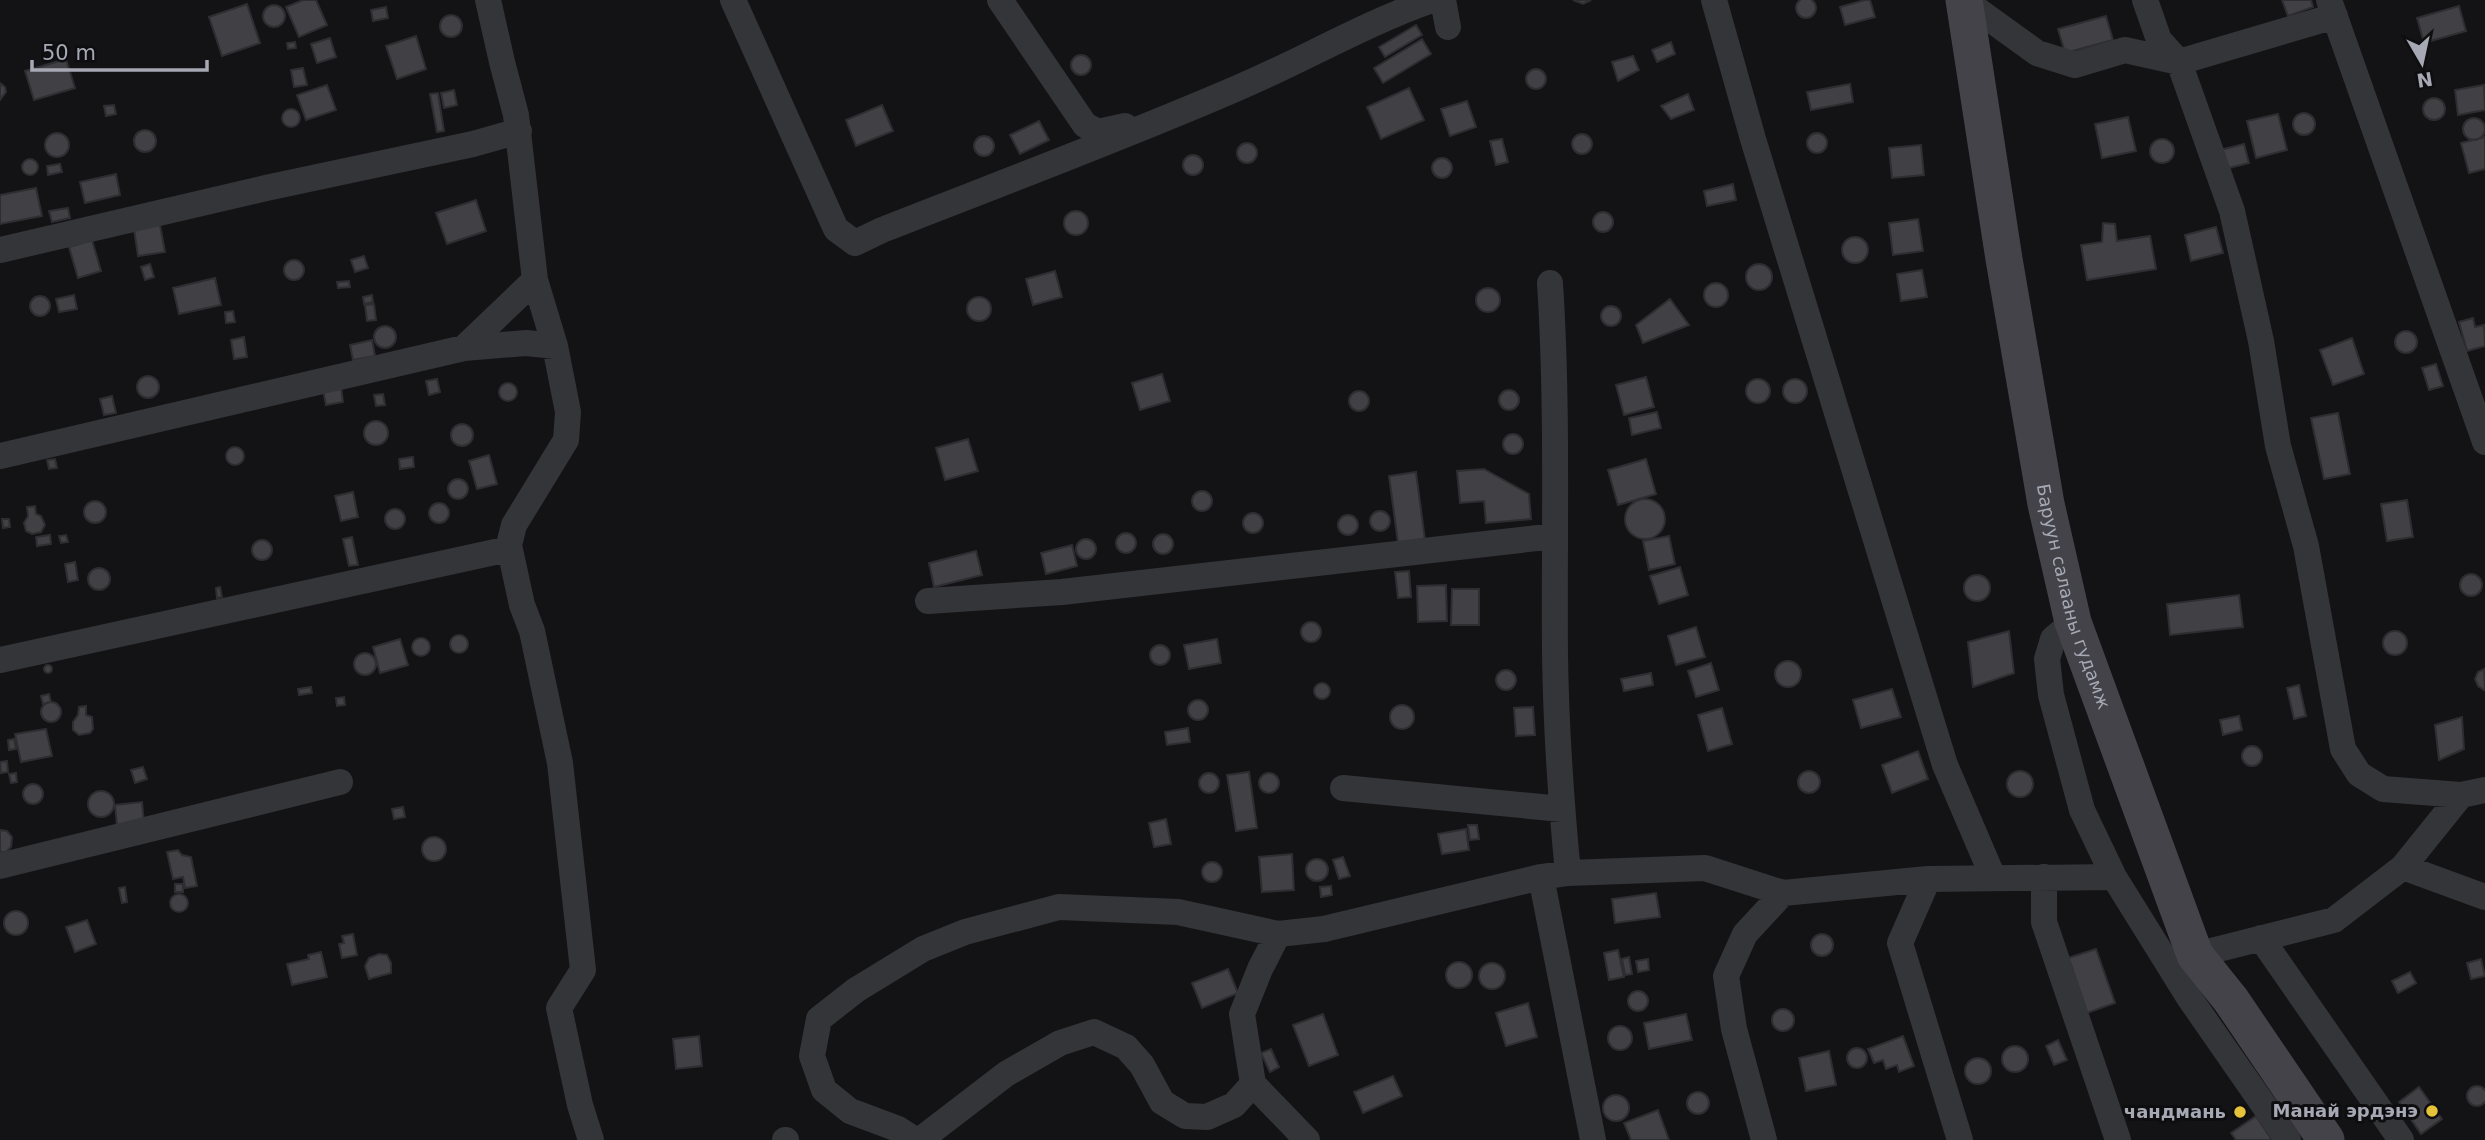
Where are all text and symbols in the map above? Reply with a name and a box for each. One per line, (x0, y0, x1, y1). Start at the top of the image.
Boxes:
scale bar (32, 28, 206, 72)
north arrow (2387, 28, 2457, 98)
text: 50 m (42, 41, 96, 65)
text: N (2415, 68, 2434, 92)
street label: Баруун салааны гудамж (2033, 482, 2115, 712)
place label: Манай эрдэнэ (2273, 1100, 2418, 1121)
place label: чандмань (2124, 1101, 2226, 1122)
marker: Манай эрдэнэ (2424, 1103, 2440, 1119)
marker: чандмань (2232, 1104, 2248, 1120)

